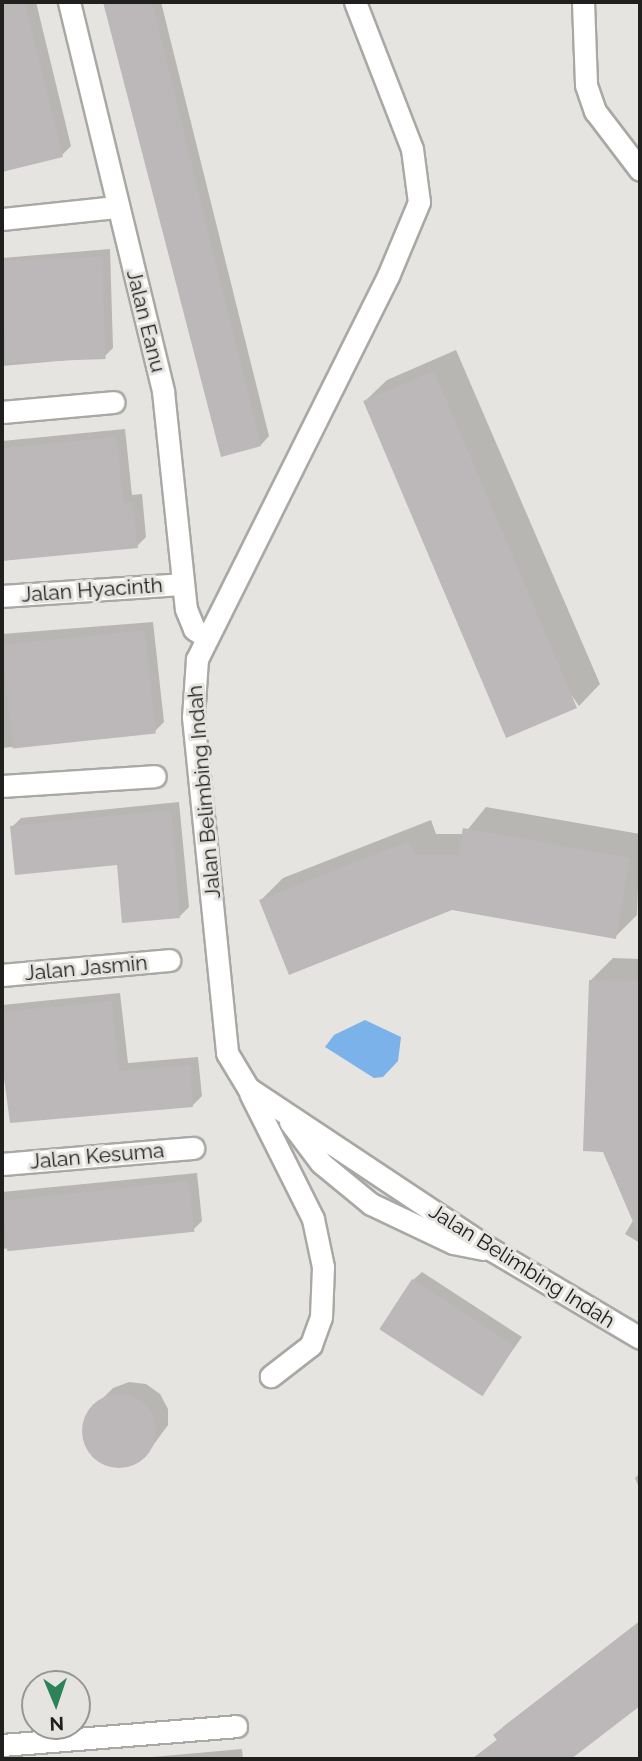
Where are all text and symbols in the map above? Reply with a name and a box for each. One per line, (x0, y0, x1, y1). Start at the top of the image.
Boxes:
street label: Jalan Eanu (121, 267, 171, 375)
street label: Jalan Hyacinth (20, 572, 164, 608)
street label: Jalan Belimbing Indah (182, 684, 226, 900)
street label: Jalan Jasmin (23, 950, 149, 986)
street label: Jalan Kesuma (29, 1138, 165, 1174)
street label: Jalan Belimbing Indah (424, 1199, 620, 1333)
north arrow (21, 1670, 91, 1740)
text: N (49, 1713, 64, 1735)

